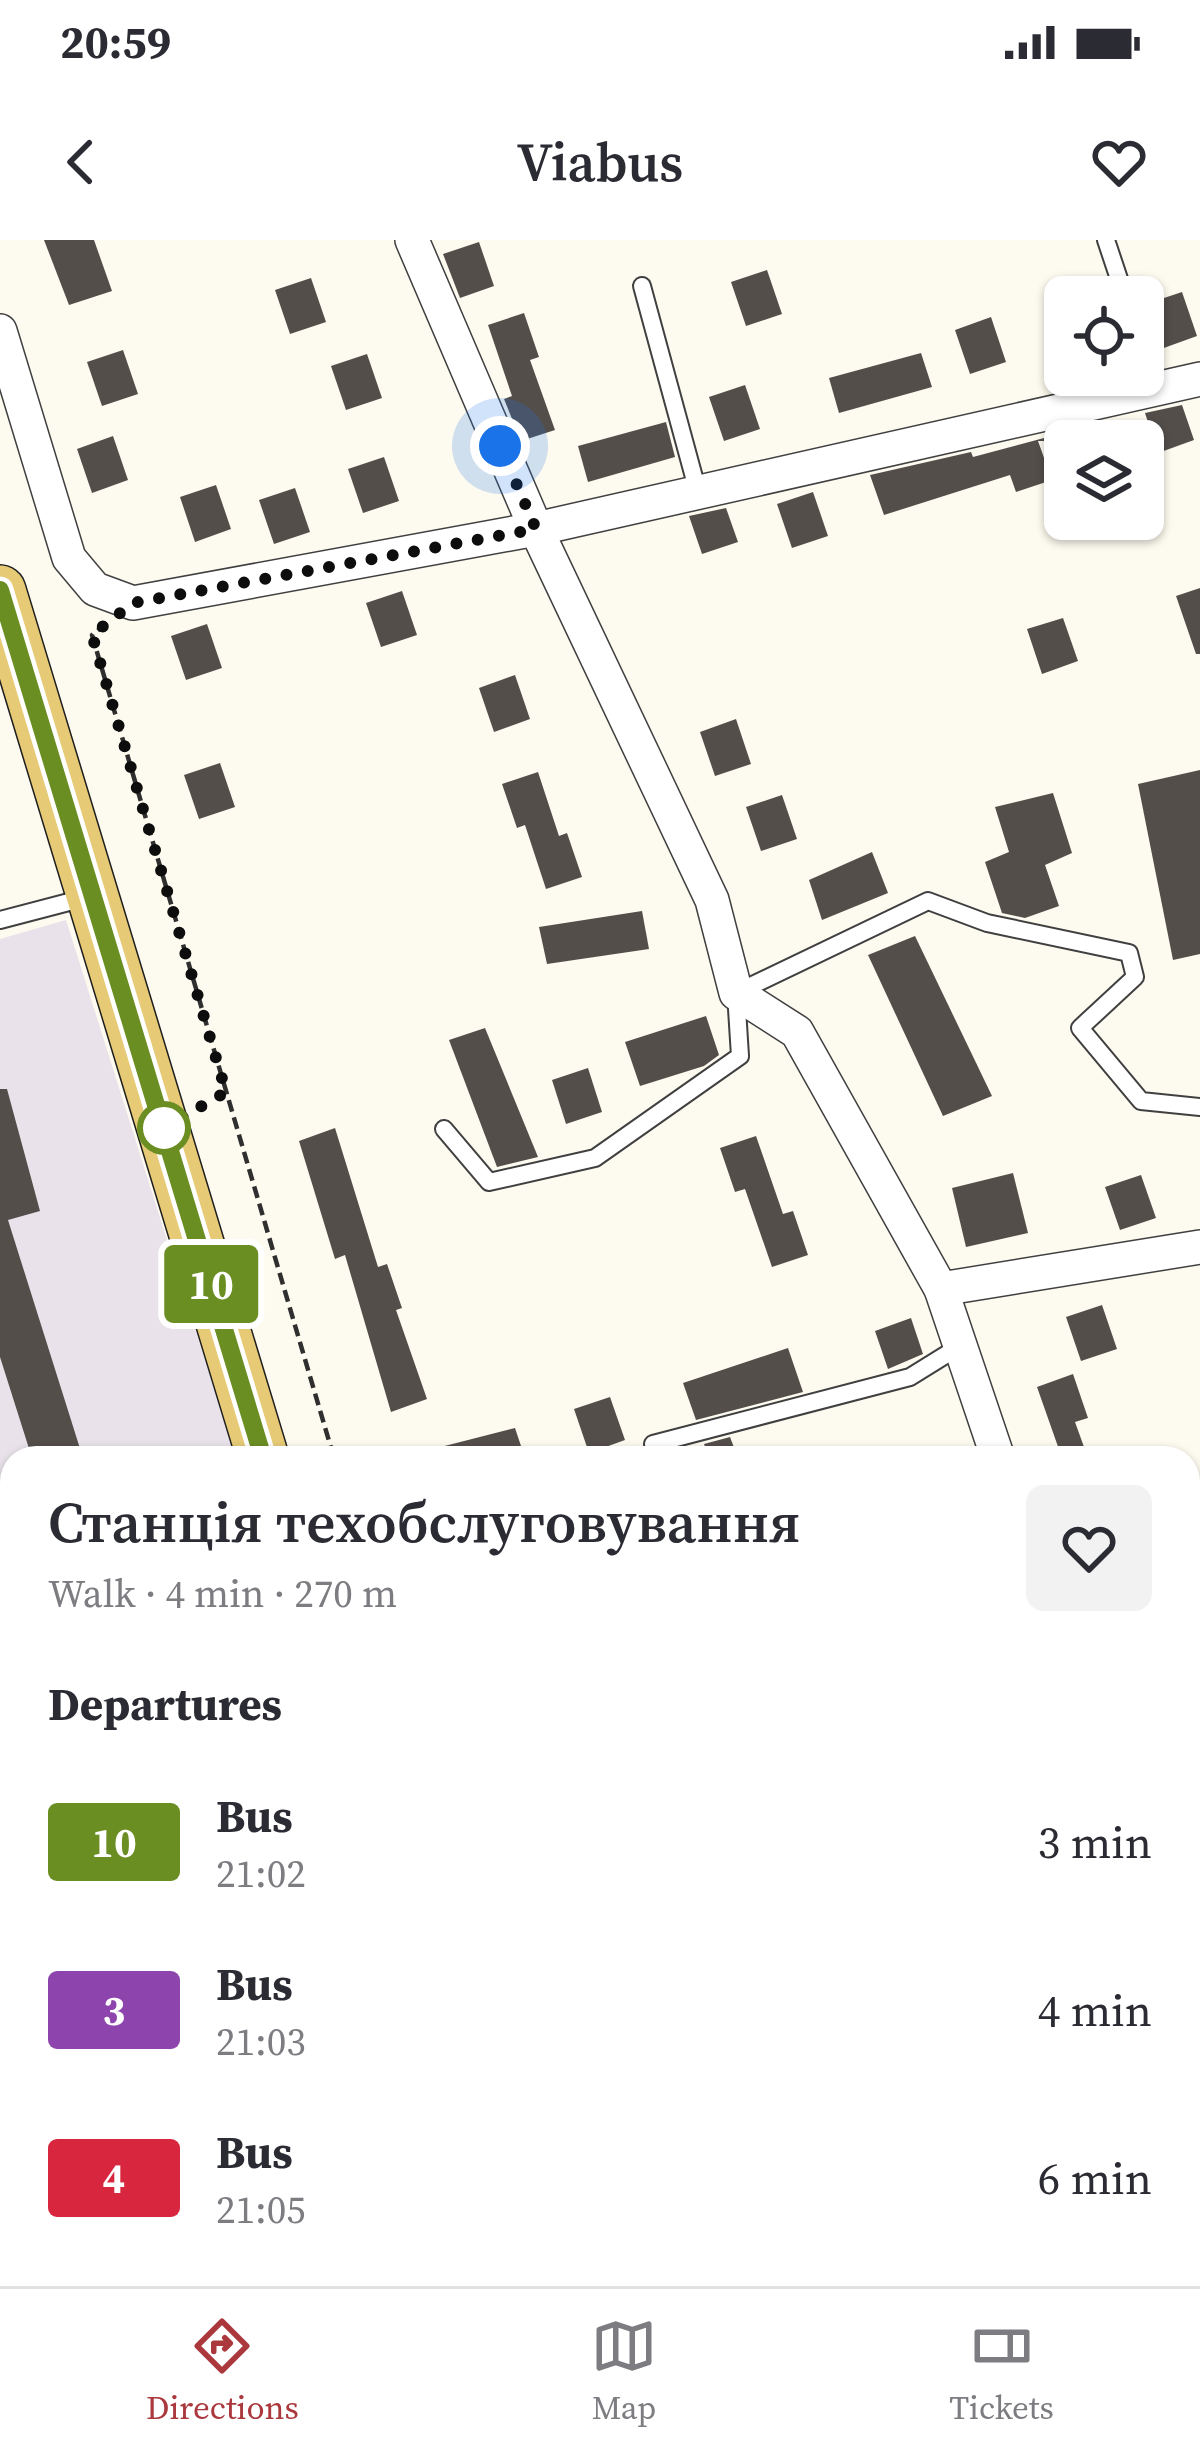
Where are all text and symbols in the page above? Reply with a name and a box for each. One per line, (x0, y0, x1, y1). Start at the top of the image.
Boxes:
text: 20:59 (60, 11, 171, 73)
text: Viabus (517, 125, 683, 199)
icon: back (48, 129, 114, 195)
icon: heart (1086, 129, 1152, 195)
map controls (1044, 276, 1164, 540)
button: locate (1044, 276, 1164, 396)
your location (470, 416, 530, 476)
button: layers (1044, 420, 1164, 540)
unlabelled marker (139, 1103, 189, 1153)
line badge: 10 (157, 1245, 265, 1323)
text: 10 (188, 1255, 234, 1313)
text: Станція техобслуговування (48, 1483, 800, 1561)
button: heart (1026, 1485, 1152, 1611)
text: Walk · 4 min · 270 m (48, 1567, 397, 1620)
text: Departures (48, 1673, 282, 1735)
text: Bus (216, 1785, 293, 1847)
text: 3 min (1038, 1811, 1152, 1873)
text: 10 (91, 1813, 137, 1871)
text: 21:02 (216, 1847, 306, 1900)
text: Bus (216, 1953, 293, 2015)
text: 4 min (1038, 1979, 1152, 2041)
text: 3 (103, 1981, 125, 2039)
text: 21:03 (216, 2015, 306, 2068)
text: Bus (216, 2121, 293, 2183)
text: 6 min (1038, 2147, 1152, 2209)
text: 4 (103, 2149, 125, 2207)
text: 21:05 (216, 2183, 306, 2236)
tab: Directions (146, 2313, 299, 2430)
tab: Map (591, 2313, 657, 2430)
tab: Tickets (949, 2313, 1054, 2430)

